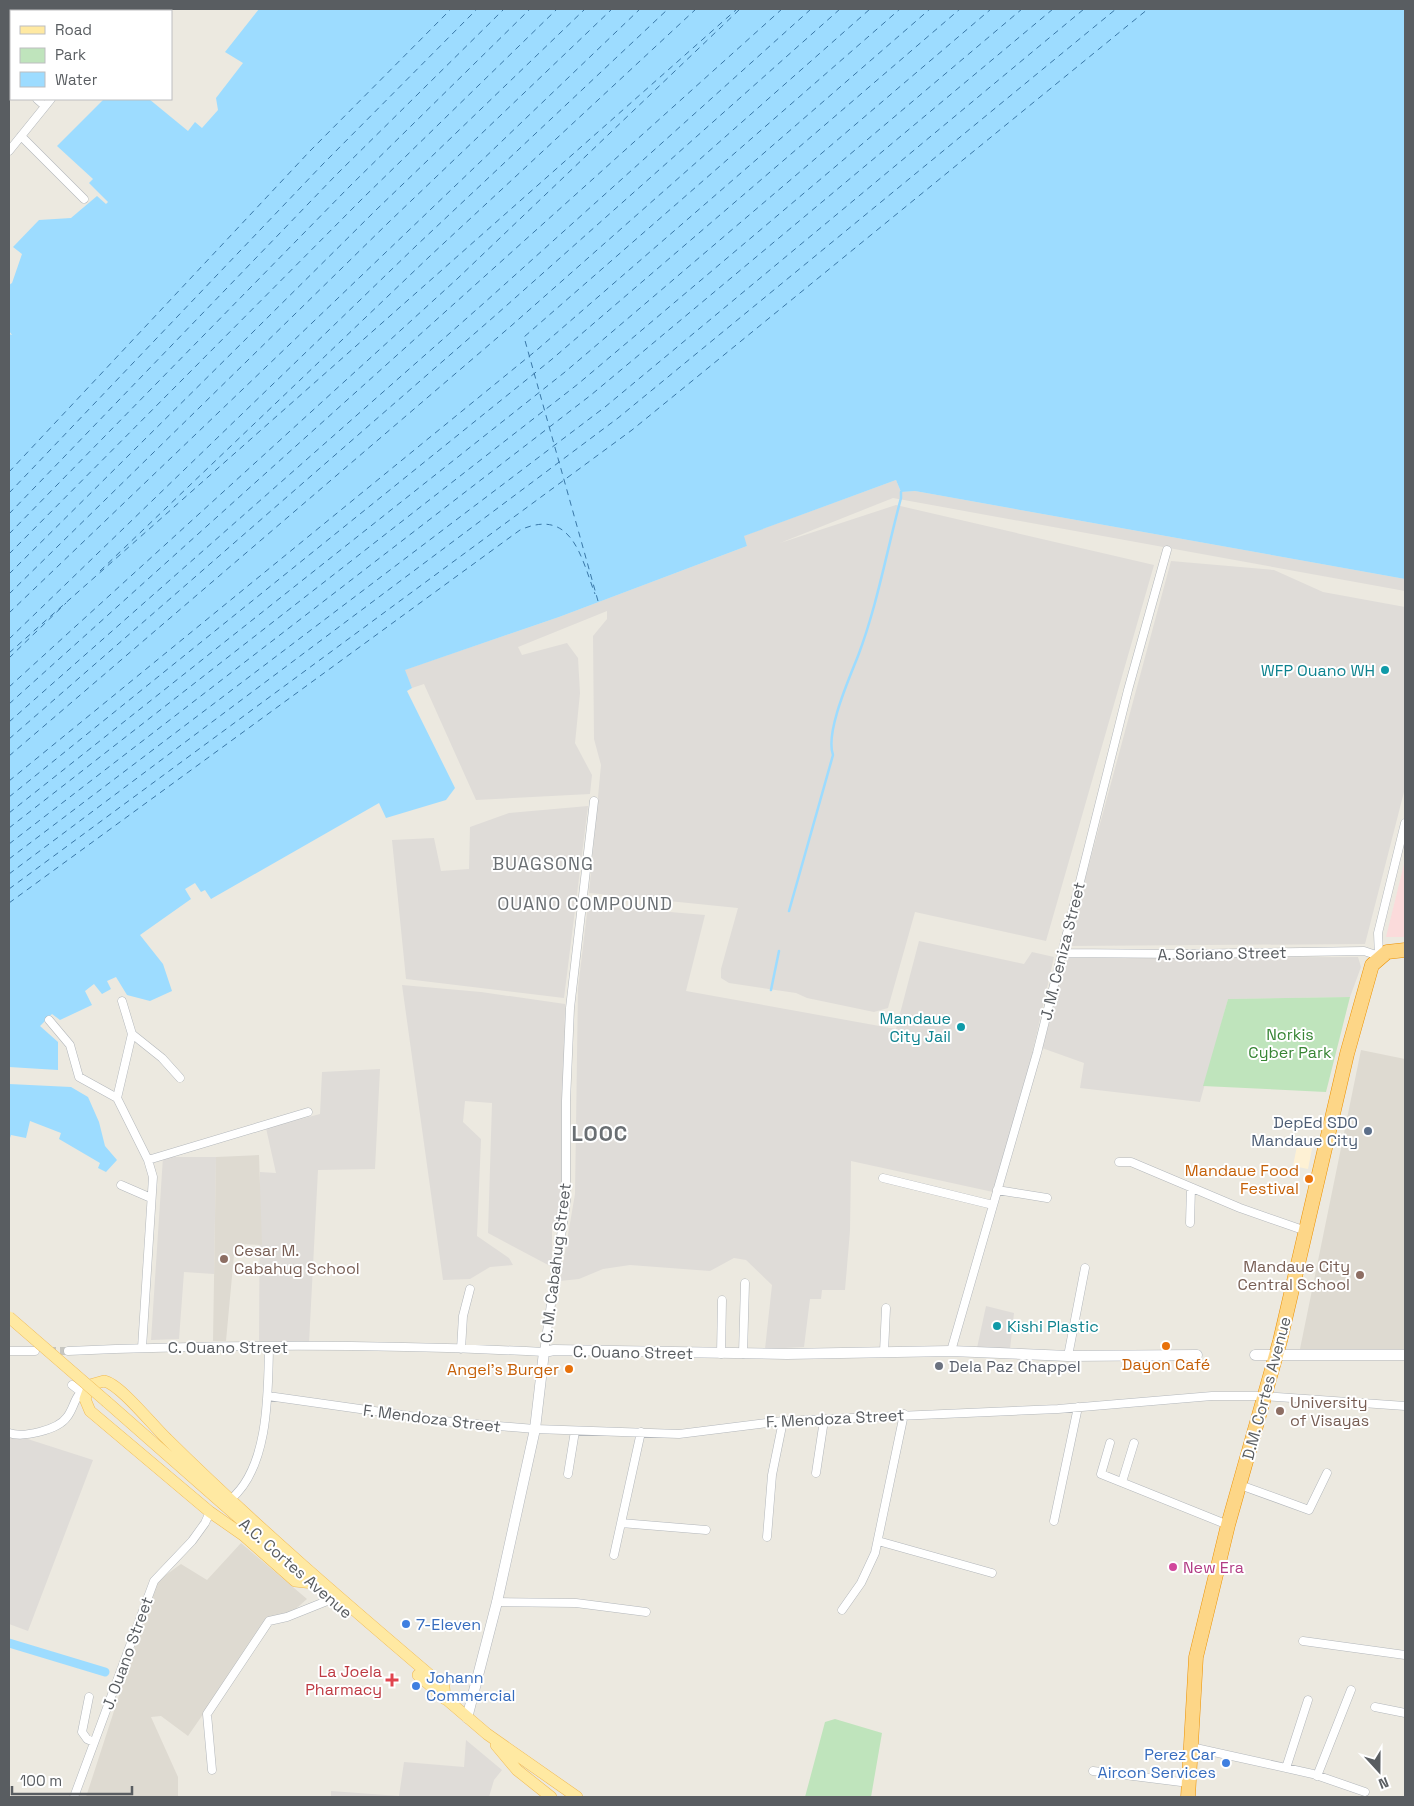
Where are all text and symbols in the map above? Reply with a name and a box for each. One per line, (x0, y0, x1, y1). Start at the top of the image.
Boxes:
legend (10, 10, 172, 100)
text: Road (55, 20, 92, 39)
text: Park (55, 45, 86, 64)
text: Water (55, 70, 98, 89)
place label: WFP Ouano WH (1261, 660, 1375, 681)
marker: WFP Ouano WH (1379, 664, 1391, 676)
district label: BUAGSONG (492, 852, 594, 875)
street label: J. M. Ceniza Street (1035, 880, 1090, 1022)
district label: OUANO COMPOUND (497, 892, 673, 915)
street label: A. Soriano Street (1157, 942, 1287, 965)
place label: Mandaue City Jail (880, 1008, 951, 1047)
marker: Mandaue City Jail (955, 1021, 967, 1033)
park label: Norkis Cyber Park (1248, 1024, 1332, 1063)
place label: DepEd SDO Mandaue City (1251, 1112, 1358, 1151)
district label: LOOC (572, 1120, 628, 1147)
marker: DepEd SDO Mandaue City (1362, 1125, 1374, 1137)
place label: Mandaue Food Festival (1185, 1160, 1299, 1199)
marker: Mandaue Food Festival (1303, 1173, 1315, 1185)
street label: C. M. Cabahug Street (535, 1182, 576, 1344)
place label: Cesar M. Cabahug School (234, 1240, 360, 1279)
marker: Cesar M. Cabahug School (218, 1253, 230, 1265)
place label: Mandaue City Central School (1237, 1256, 1350, 1295)
marker: Mandaue City Central School (1354, 1269, 1366, 1281)
street label: D.M. Cortes Avenue (1237, 1314, 1296, 1462)
place label: Kishi Plastic (1007, 1316, 1099, 1337)
marker: Kishi Plastic (991, 1320, 1003, 1332)
street label: C. Ouano Street (168, 1337, 288, 1358)
marker: Dayon Café (1160, 1340, 1172, 1352)
street label: C. Ouano Street (573, 1341, 693, 1364)
place label: Dayon Café (1122, 1354, 1210, 1375)
place label: Dela Paz Chappel (949, 1356, 1081, 1377)
place label: Angel's Burger (447, 1359, 559, 1380)
marker: Dela Paz Chappel (933, 1360, 945, 1372)
marker: Angel's Burger (563, 1363, 575, 1375)
place label: University of Visayas (1290, 1392, 1369, 1431)
street label: F. Mendoza Street (362, 1400, 502, 1437)
street label: F. Mendoza Street (765, 1404, 905, 1433)
marker: University of Visayas (1274, 1405, 1286, 1417)
street label: A.C. Cortes Avenue (235, 1513, 357, 1623)
place label: New Era (1183, 1557, 1244, 1578)
marker: New Era (1167, 1561, 1179, 1573)
street label: J. Ouano Street (97, 1594, 158, 1713)
place label: 7-Eleven (416, 1614, 481, 1635)
marker: 7-Eleven (400, 1618, 412, 1630)
place label: La Joela Pharmacy (305, 1661, 382, 1700)
place label: Johann Commercial (426, 1667, 516, 1706)
marker: La Joela Pharmacy (386, 1674, 398, 1686)
marker: Johann Commercial (410, 1680, 422, 1692)
place label: Perez Car Aircon Services (1098, 1744, 1216, 1783)
north arrow (1354, 1746, 1404, 1796)
marker: Perez Car Aircon Services (1220, 1757, 1232, 1769)
scale bar (12, 1764, 132, 1796)
text: 100 m (20, 1771, 62, 1790)
text: N (1376, 1773, 1391, 1793)

